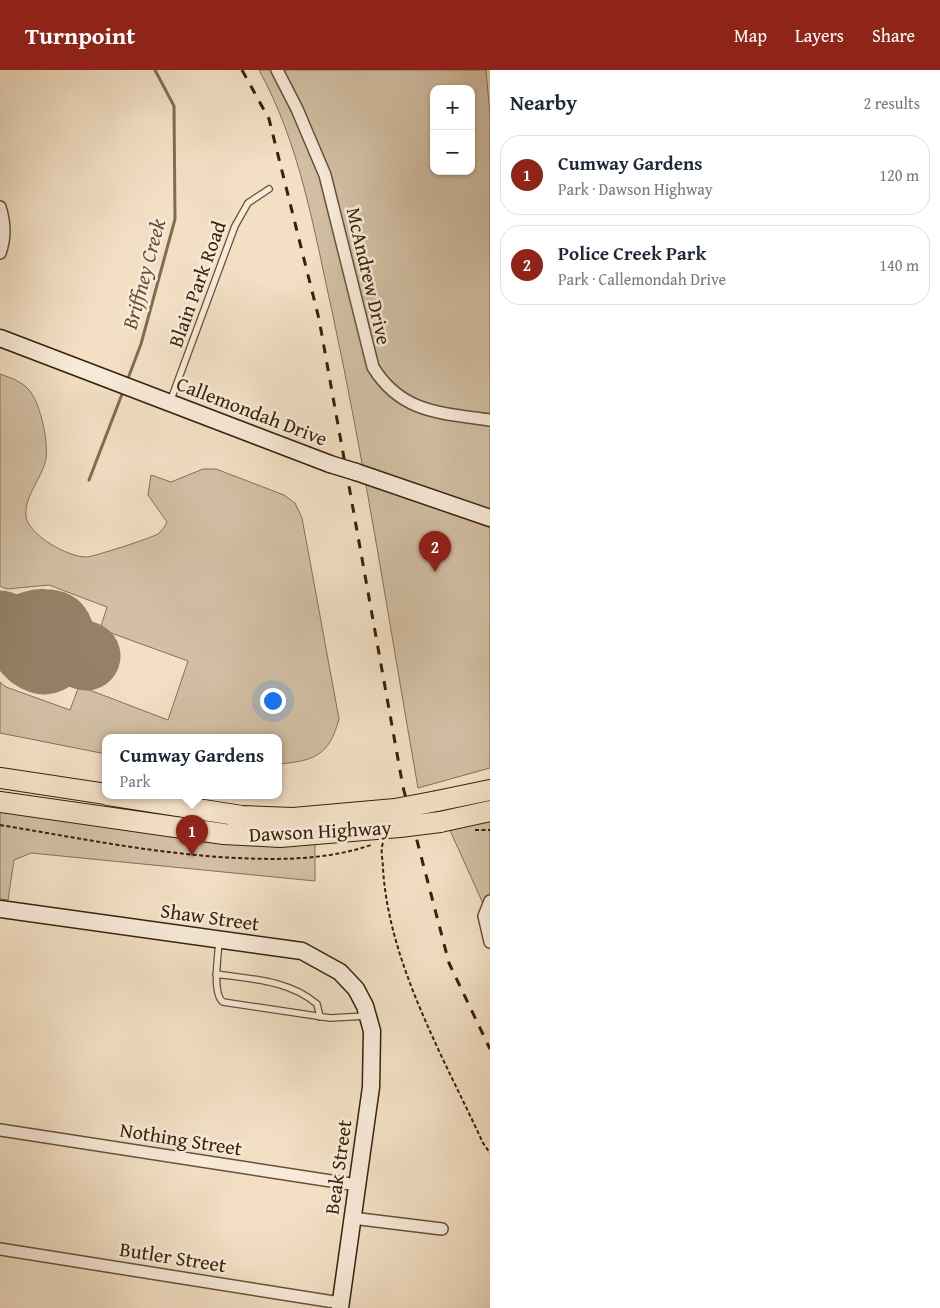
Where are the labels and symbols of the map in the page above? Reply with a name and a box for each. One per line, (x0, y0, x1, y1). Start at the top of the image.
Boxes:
street label: McAndrew Drive (340, 204, 399, 347)
water label: Briffney Creek (114, 215, 173, 333)
street label: Blain Park Road (160, 216, 233, 351)
street label: Callemondah Drive (173, 368, 332, 453)
pin: 2 (419, 531, 451, 572)
your location (260, 688, 286, 714)
street label: Dawson Highway (248, 812, 392, 849)
pin: 1 (176, 815, 208, 856)
street label: Shaw Street (159, 895, 261, 938)
street label: Nothing Street (118, 1115, 244, 1162)
street label: Beak Street (317, 1118, 358, 1216)
street label: Butler Street (118, 1234, 228, 1279)

